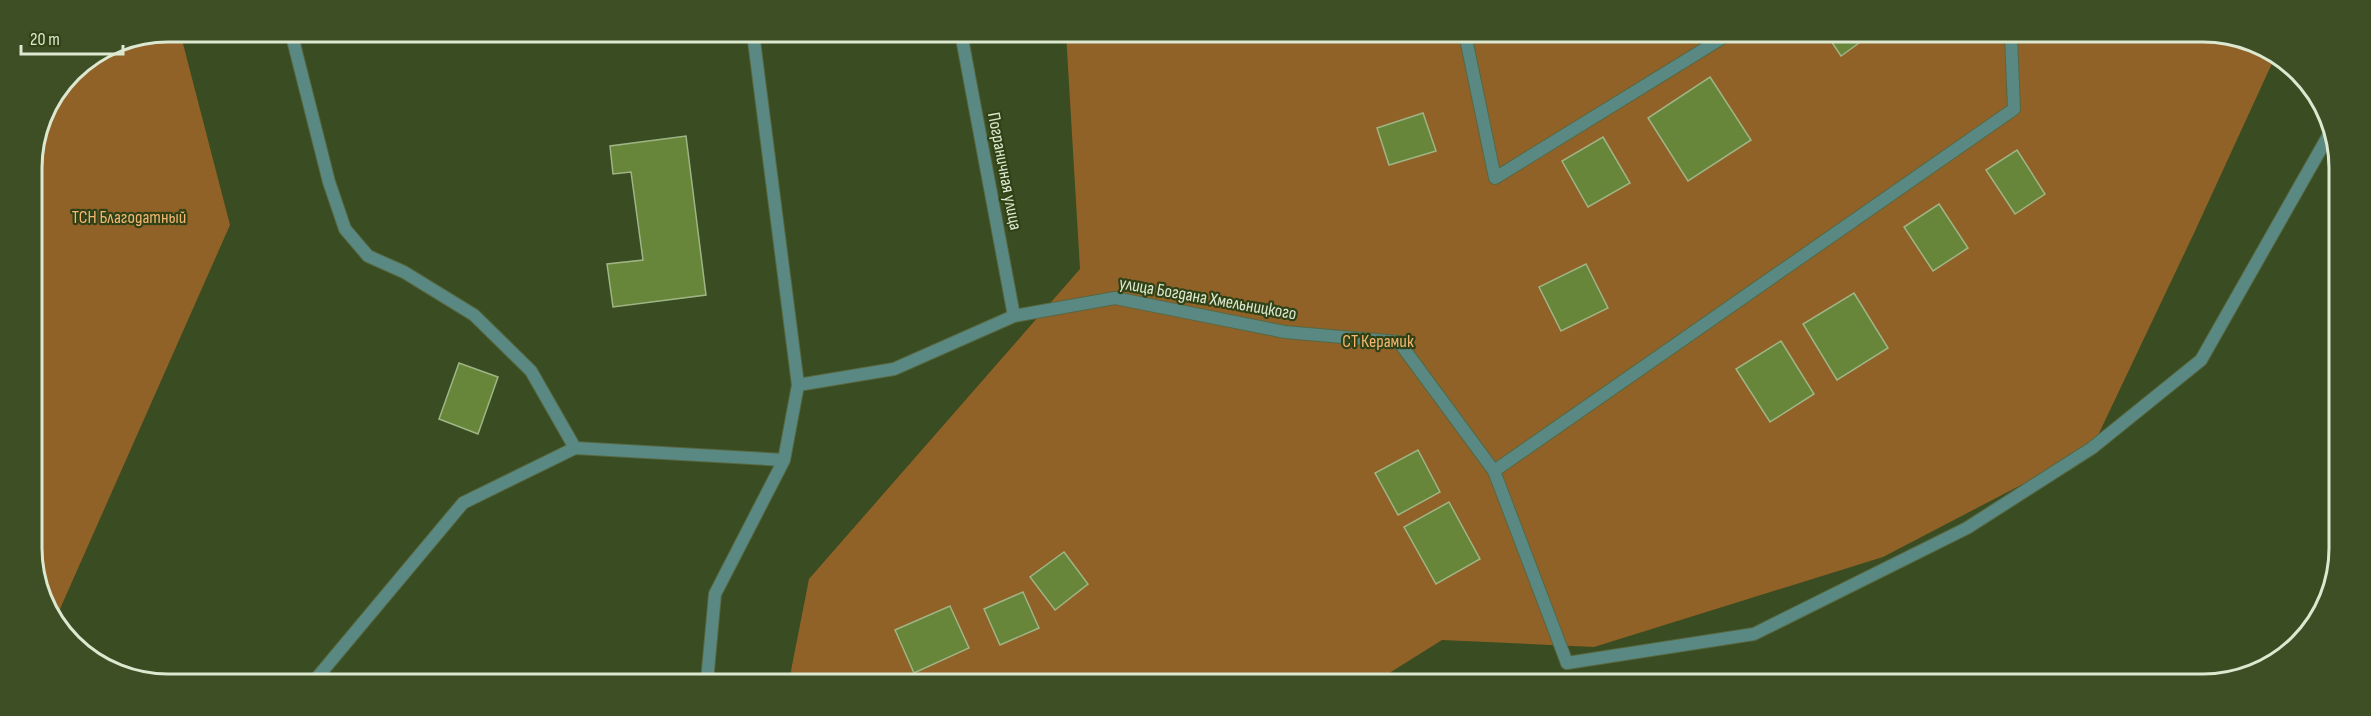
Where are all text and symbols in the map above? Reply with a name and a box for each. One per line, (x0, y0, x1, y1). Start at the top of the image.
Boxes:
scale bar (21, 18, 123, 56)
text: 20 m (30, 29, 60, 50)
street label: Пограничная улица (983, 110, 1026, 232)
park label: ТСН Благодатный (72, 207, 186, 228)
street label: улица Богдана Хмельницкого (1118, 273, 1298, 324)
park label: СТ Керамик (1342, 331, 1414, 352)

